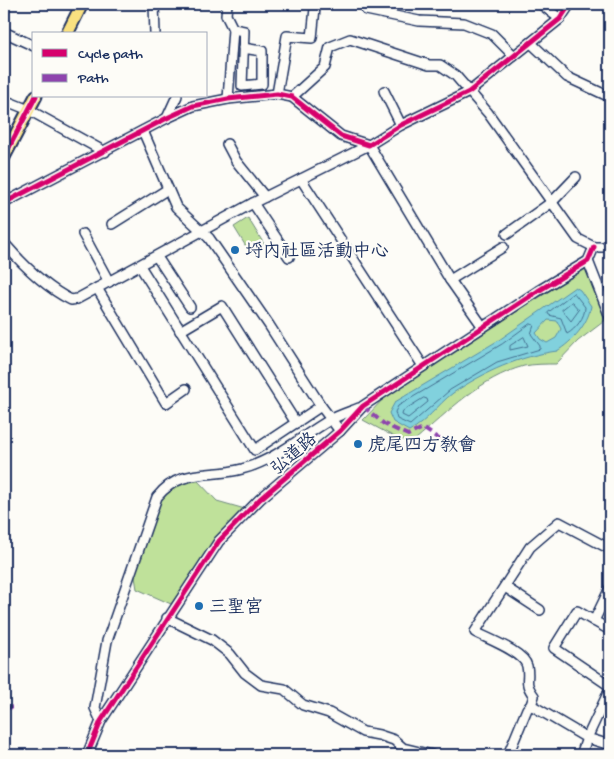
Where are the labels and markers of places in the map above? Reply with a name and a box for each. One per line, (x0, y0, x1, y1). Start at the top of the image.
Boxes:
place label: 埒內社區活動中心 (245, 241, 389, 263)
marker: 埒內社區活動中心 (229, 244, 241, 256)
place label: 虎尾四方教會 (368, 435, 476, 457)
marker: 虎尾四方教會 (352, 438, 364, 450)
place label: 三聖宮 (209, 597, 263, 619)
marker: 三聖宮 (193, 600, 205, 612)

